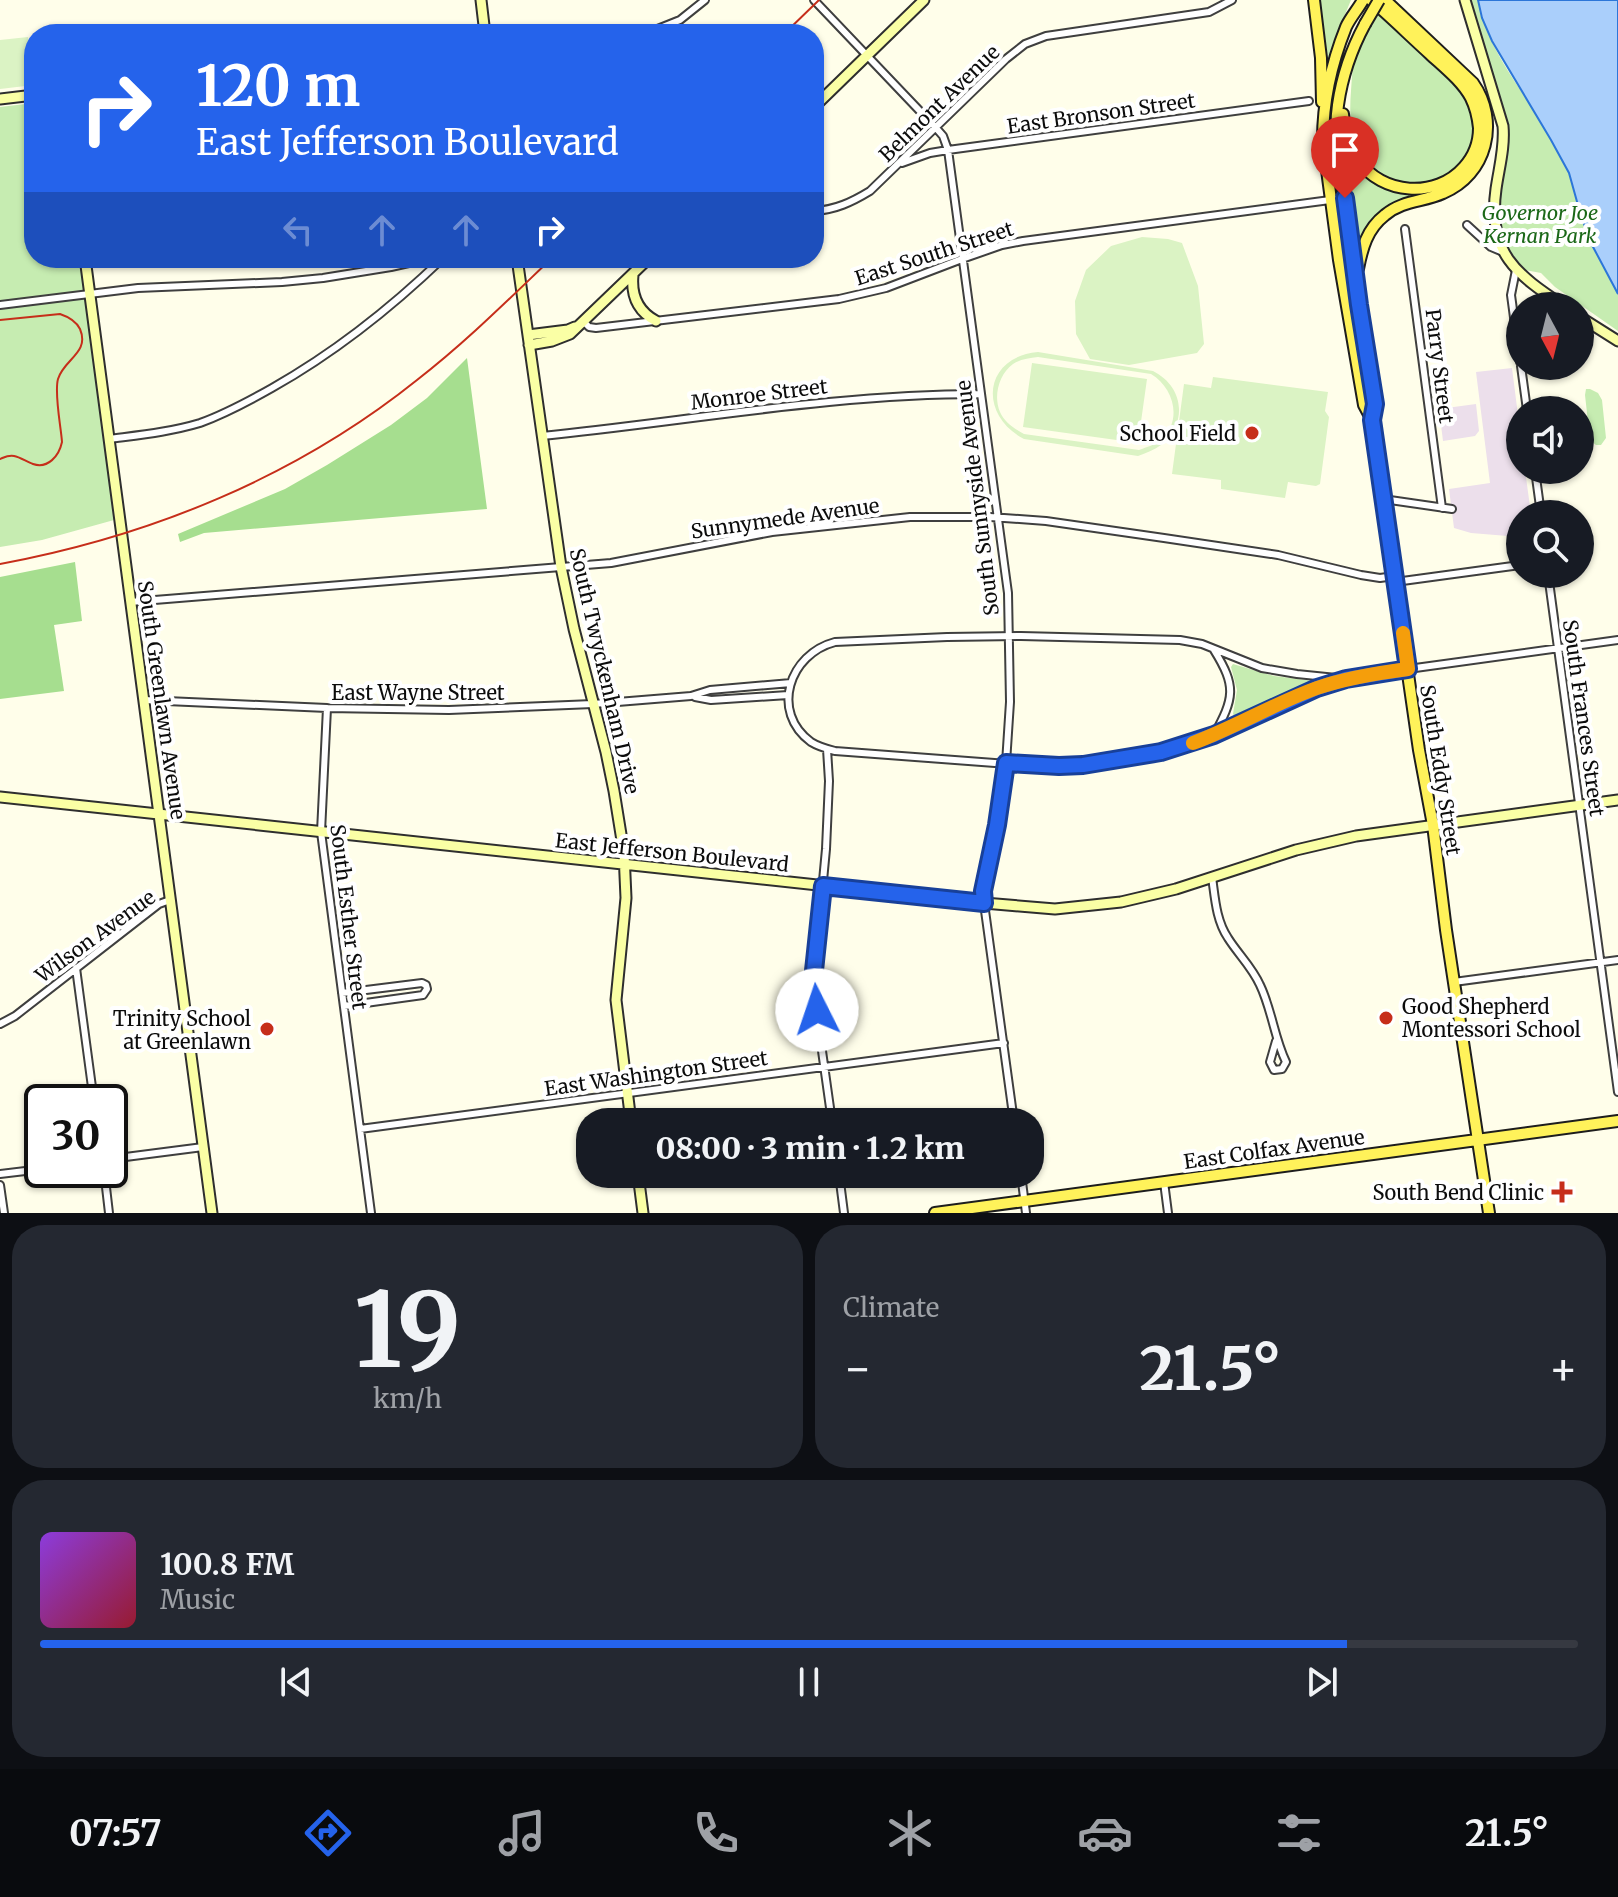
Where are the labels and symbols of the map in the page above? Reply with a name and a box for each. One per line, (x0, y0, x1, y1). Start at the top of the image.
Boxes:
street label: Belmont Avenue (874, 39, 1004, 167)
street label: East Bronson Street (1005, 87, 1197, 139)
pin (1311, 116, 1379, 198)
park label: Governor Joe Kernan Park (1482, 200, 1598, 248)
street label: East South Street (851, 215, 1017, 290)
north arrow (1506, 292, 1594, 380)
street label: Parry Street (1421, 307, 1459, 425)
street label: Monroe Street (689, 373, 829, 415)
street label: South Sunnyside Avenue (950, 379, 1004, 617)
place label: School Field (1119, 421, 1236, 446)
marker: School Field (1243, 424, 1261, 442)
street label: Sunnymede Avenue (689, 492, 881, 544)
street label: South Twyckenham Drive (565, 546, 645, 796)
street label: South Greenlawn Avenue (133, 579, 191, 821)
street label: South Frances Street (1558, 618, 1610, 818)
street label: East Wayne Street (331, 680, 505, 705)
street label: South Eddy Street (1415, 683, 1467, 857)
street label: South Esther Street (325, 823, 373, 1011)
street label: East Jefferson Boulevard (554, 827, 790, 877)
street label: Wilson Avenue (29, 884, 160, 988)
position arrow (775, 968, 859, 1052)
place label: Good Shepherd Montessori School (1402, 994, 1581, 1042)
place label: Trinity School at Greenlawn (113, 1006, 251, 1054)
marker: Good Shepherd Montessori School (1377, 1009, 1395, 1027)
marker: Trinity School at Greenlawn (258, 1020, 276, 1038)
street label: East Washington Street (543, 1045, 769, 1101)
speed limit sign: 30 (24, 1084, 128, 1188)
street label: East Colfax Avenue (1182, 1124, 1366, 1174)
place label: South Bend Clinic (1372, 1180, 1544, 1205)
marker: South Bend Clinic (1551, 1181, 1573, 1203)

